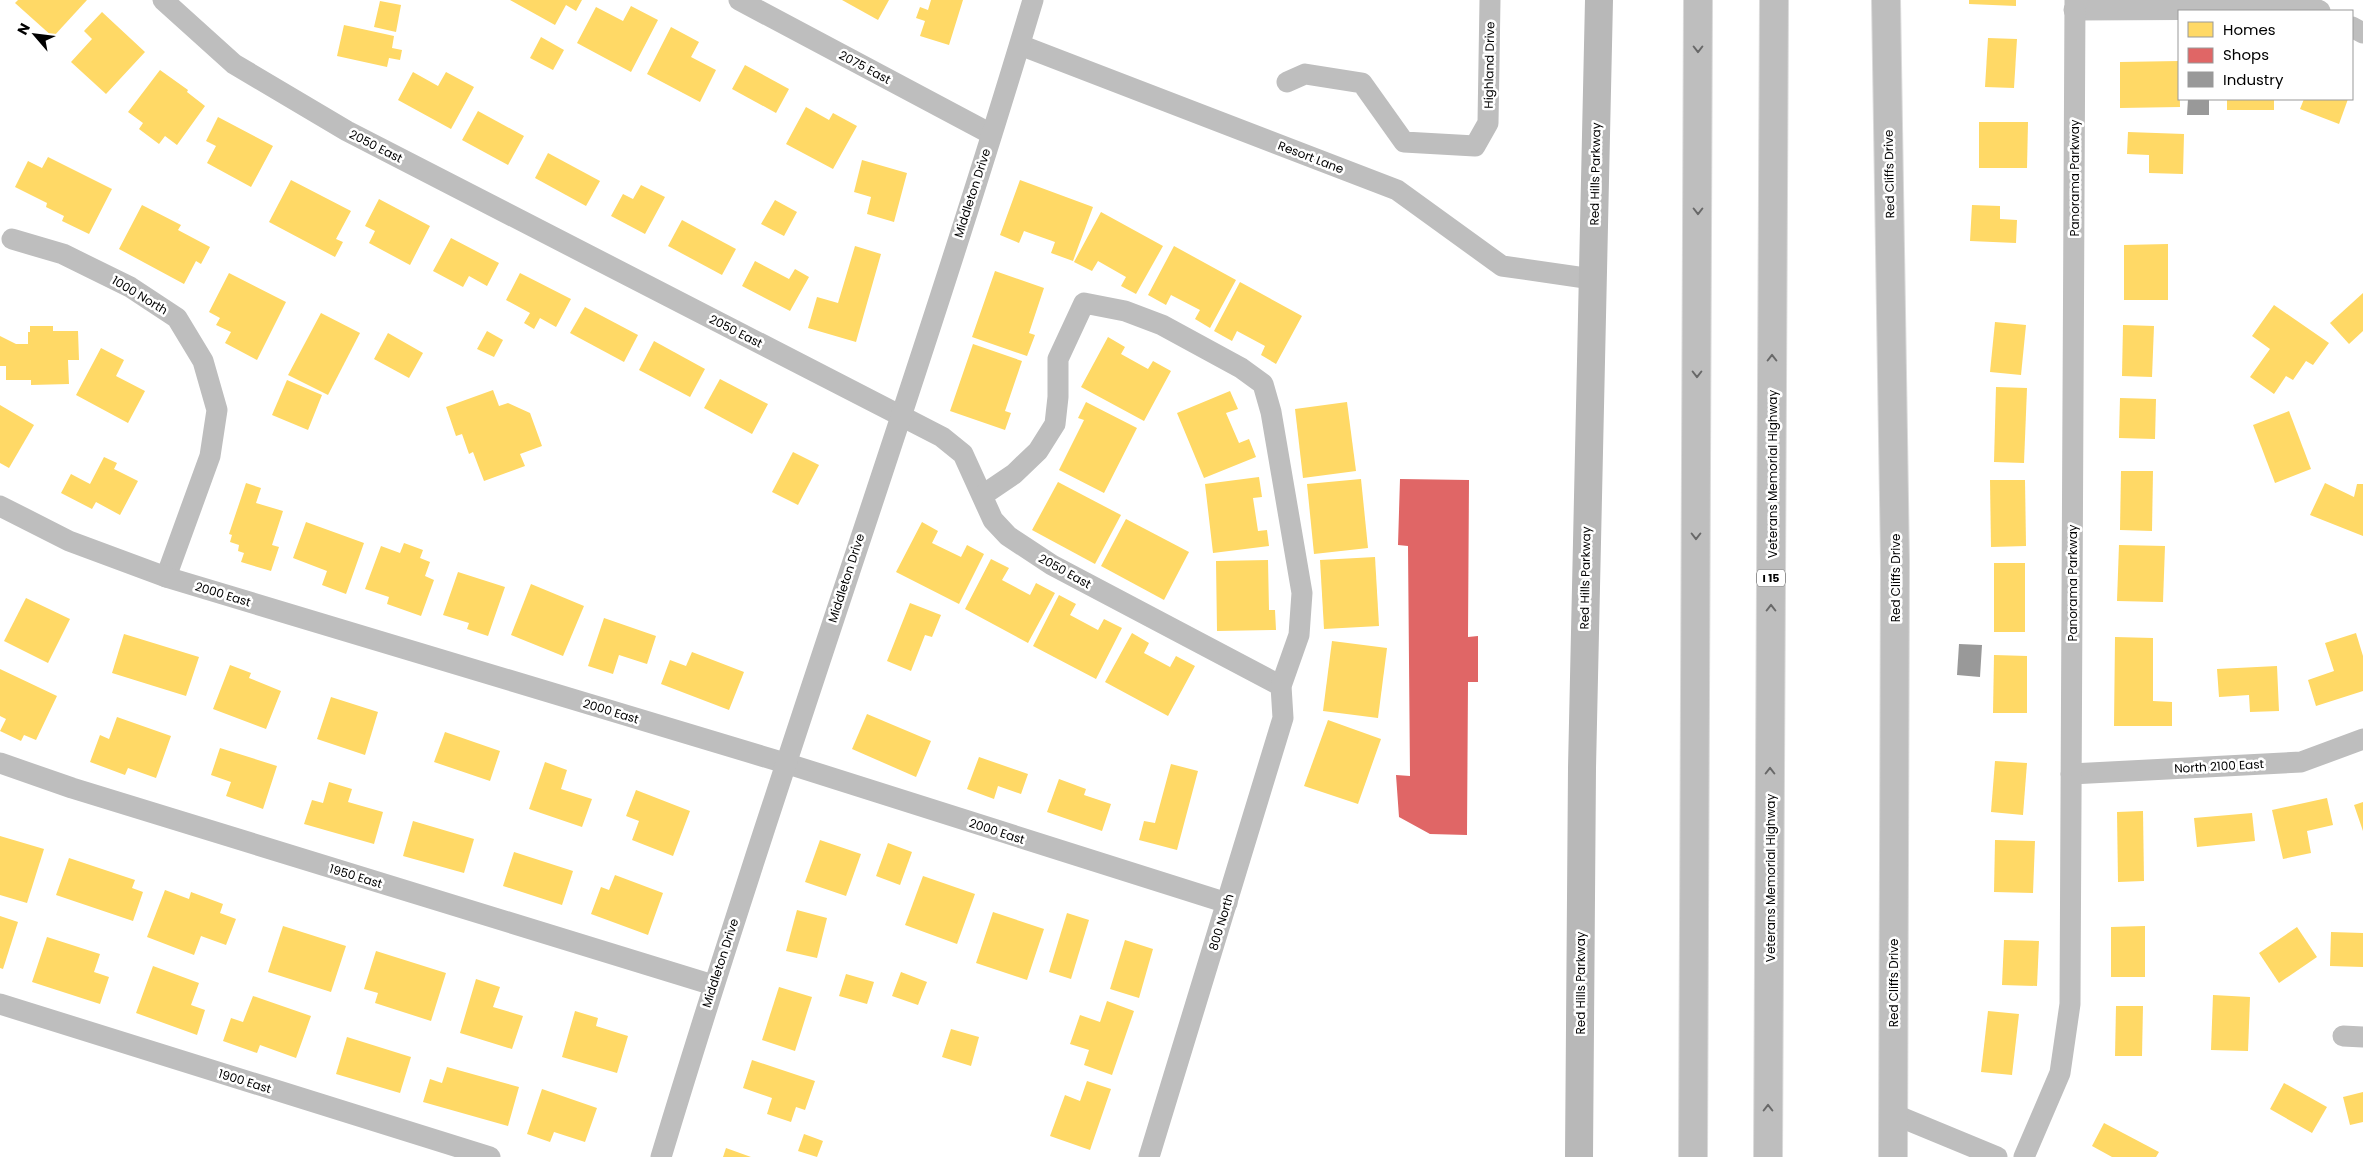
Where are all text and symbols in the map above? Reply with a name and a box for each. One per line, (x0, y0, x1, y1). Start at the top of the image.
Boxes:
north arrow (10, 10, 60, 60)
legend (2178, 10, 2353, 100)
text: Homes (2223, 19, 2276, 40)
text: N (12, 20, 35, 38)
street label: Highland Drive (1480, 21, 1498, 109)
text: Shops (2223, 44, 2269, 65)
one-way arrow (1693, 45, 1703, 53)
street label: 2075 East (836, 46, 894, 88)
text: Industry (2223, 69, 2284, 90)
street label: Panorama Parkway (2066, 119, 2083, 237)
street label: Red Hills Parkway (1586, 122, 1604, 226)
street label: 2050 East (346, 125, 406, 167)
street label: Red Cliffs Drive (1880, 130, 1898, 218)
street label: Resort Lane (1276, 137, 1346, 177)
street label: Middleton Drive (950, 146, 994, 240)
one-way arrow (1693, 208, 1703, 215)
street label: 1000 North (109, 272, 171, 318)
street label: 2050 East (706, 310, 766, 352)
one-way arrow (1767, 354, 1777, 362)
one-way arrow (1692, 370, 1702, 378)
street label: Veterans Memorial Highway (1764, 390, 1781, 558)
street label: Panorama Parkway (2064, 524, 2081, 642)
street label: Red Hills Parkway (1576, 526, 1594, 630)
street label: Middleton Drive (824, 531, 868, 625)
one-way arrow (1691, 532, 1701, 540)
street label: Red Cliffs Drive (1887, 534, 1904, 622)
street label: 2050 East (1036, 550, 1094, 592)
road number: I 15 (1757, 570, 1785, 586)
street label: 2000 East (193, 577, 253, 611)
one-way arrow (1766, 604, 1776, 612)
street label: 2000 East (581, 694, 641, 728)
street label: North 2100 East (2174, 755, 2264, 777)
one-way arrow (1765, 767, 1775, 774)
street label: Veterans Memorial Highway (1762, 794, 1779, 962)
street label: 2000 East (967, 814, 1027, 848)
street label: 1950 East (327, 860, 385, 892)
street label: 800 North (1204, 892, 1238, 952)
street label: Middleton Drive (698, 916, 742, 1010)
street label: Red Hills Parkway (1572, 931, 1589, 1035)
street label: Red Cliffs Drive (1885, 939, 1902, 1027)
street label: 1900 East (216, 1065, 274, 1097)
one-way arrow (1763, 1104, 1773, 1112)

